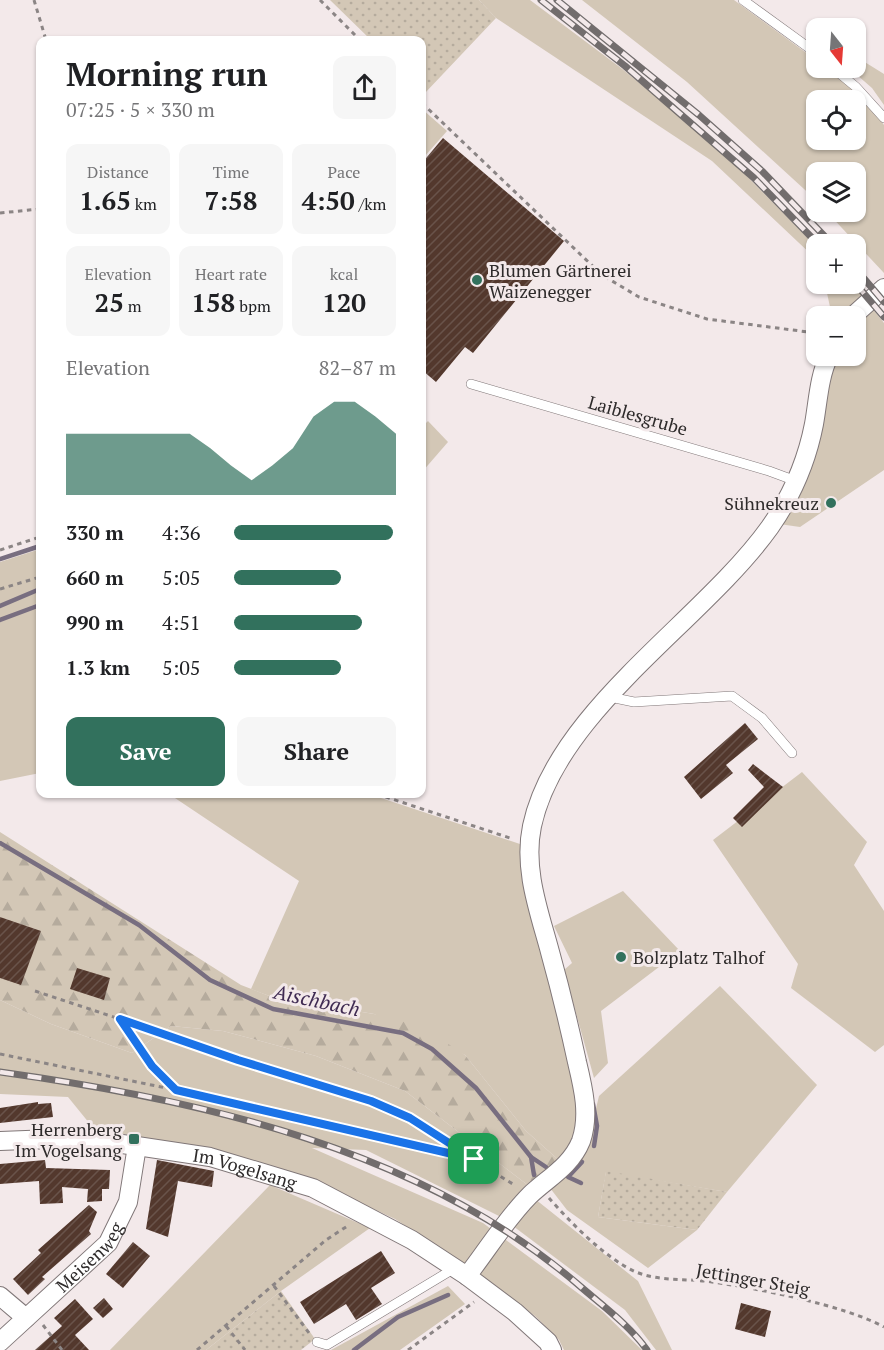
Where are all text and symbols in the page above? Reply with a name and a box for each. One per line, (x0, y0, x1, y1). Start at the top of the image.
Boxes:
north arrow (806, 18, 866, 78)
map controls (806, 18, 866, 366)
text: Morning run (66, 52, 268, 95)
button: share (333, 56, 396, 119)
button: locate (806, 90, 866, 150)
text: 07:25 · 5 × 330 m (66, 96, 215, 123)
text: Distance (87, 161, 149, 183)
text: Time (213, 161, 249, 183)
text: Pace (328, 161, 360, 183)
button: layers (806, 162, 866, 222)
text: 1.65 (79, 183, 131, 217)
text: 7:58 (205, 183, 258, 217)
text: 4:50 (302, 183, 355, 217)
text: km (131, 193, 157, 215)
text: /km (355, 193, 386, 215)
button: + (806, 234, 866, 294)
place label: Blumen Gärtnerei Waizenegger (489, 258, 632, 303)
text: Elevation (84, 263, 152, 285)
text: Heart rate (195, 263, 267, 285)
text: kcal (330, 263, 358, 285)
marker: Blumen Gärtnerei Waizenegger (470, 273, 484, 287)
text: 25 (94, 285, 124, 319)
text: 158 (191, 285, 235, 319)
text: 120 (322, 285, 366, 319)
text: m (124, 295, 142, 317)
text: bpm (235, 295, 271, 317)
button: − (806, 306, 866, 366)
text: Elevation (66, 354, 150, 381)
text: 82–87 m (319, 354, 396, 381)
street label: Laiblesgrube (586, 389, 690, 441)
place label: Sühnekreuz (724, 491, 819, 515)
marker: Sühnekreuz (824, 496, 838, 510)
text: 330 m (66, 519, 124, 546)
text: 4:36 (162, 519, 201, 546)
text: 660 m (66, 564, 124, 591)
text: 5:05 (162, 564, 201, 591)
text: 990 m (66, 609, 124, 636)
text: 4:51 (162, 609, 201, 636)
text: 1.3 km (66, 654, 130, 681)
text: 5:05 (162, 654, 201, 681)
button: Save (66, 717, 225, 786)
button: Share (237, 717, 396, 786)
place label: Bolzplatz Talhof (633, 945, 766, 969)
marker: Bolzplatz Talhof (614, 950, 628, 964)
water label: Aischbach (270, 977, 363, 1022)
place label: Herrenberg Im Vogelsang (15, 1117, 123, 1162)
marker: Herrenberg Im Vogelsang (127, 1132, 141, 1146)
pin (448, 1133, 499, 1184)
icon: arrive (457, 1142, 490, 1175)
street label: Im Vogelsang (191, 1143, 300, 1195)
street label: Meisenweg (50, 1217, 129, 1297)
street label: Jettinger Steig (694, 1257, 812, 1301)

